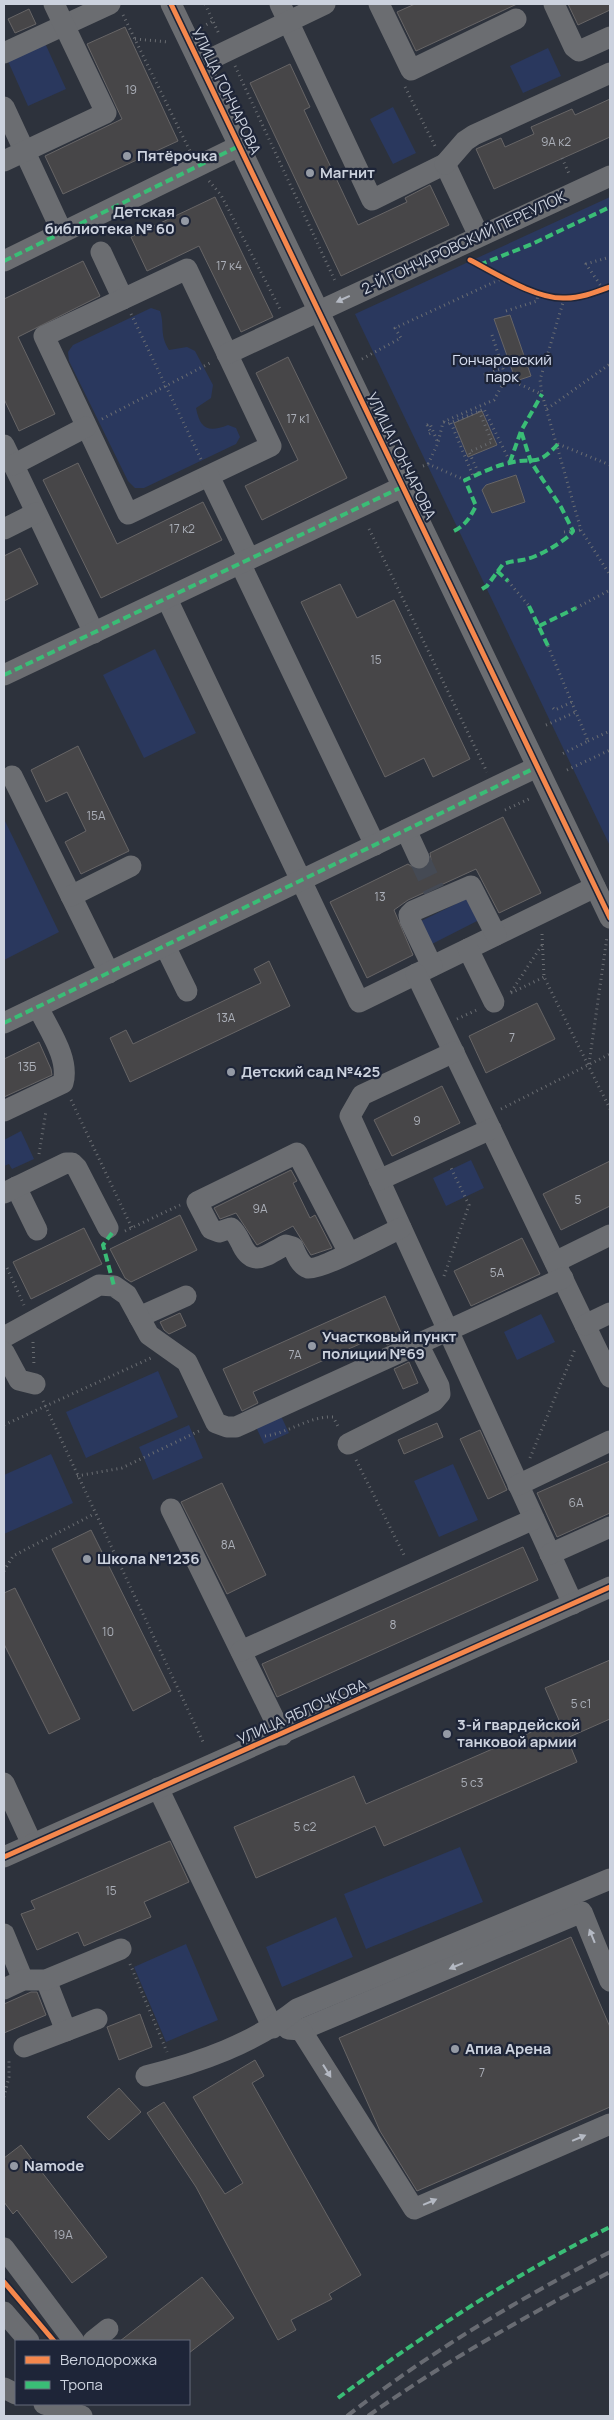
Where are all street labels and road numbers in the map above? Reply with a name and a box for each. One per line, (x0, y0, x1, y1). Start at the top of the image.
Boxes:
street label: УЛИЦА ГОНЧАРОВА (187, 24, 267, 158)
street label: 2-Й ГОНЧАРОВСКИЙ ПЕРЕУЛОК (358, 186, 570, 299)
street label: УЛИЦА ГОНЧАРОВА (362, 389, 442, 523)
street label: УЛИЦА ЯБЛОЧКОВА (234, 1673, 370, 1750)

